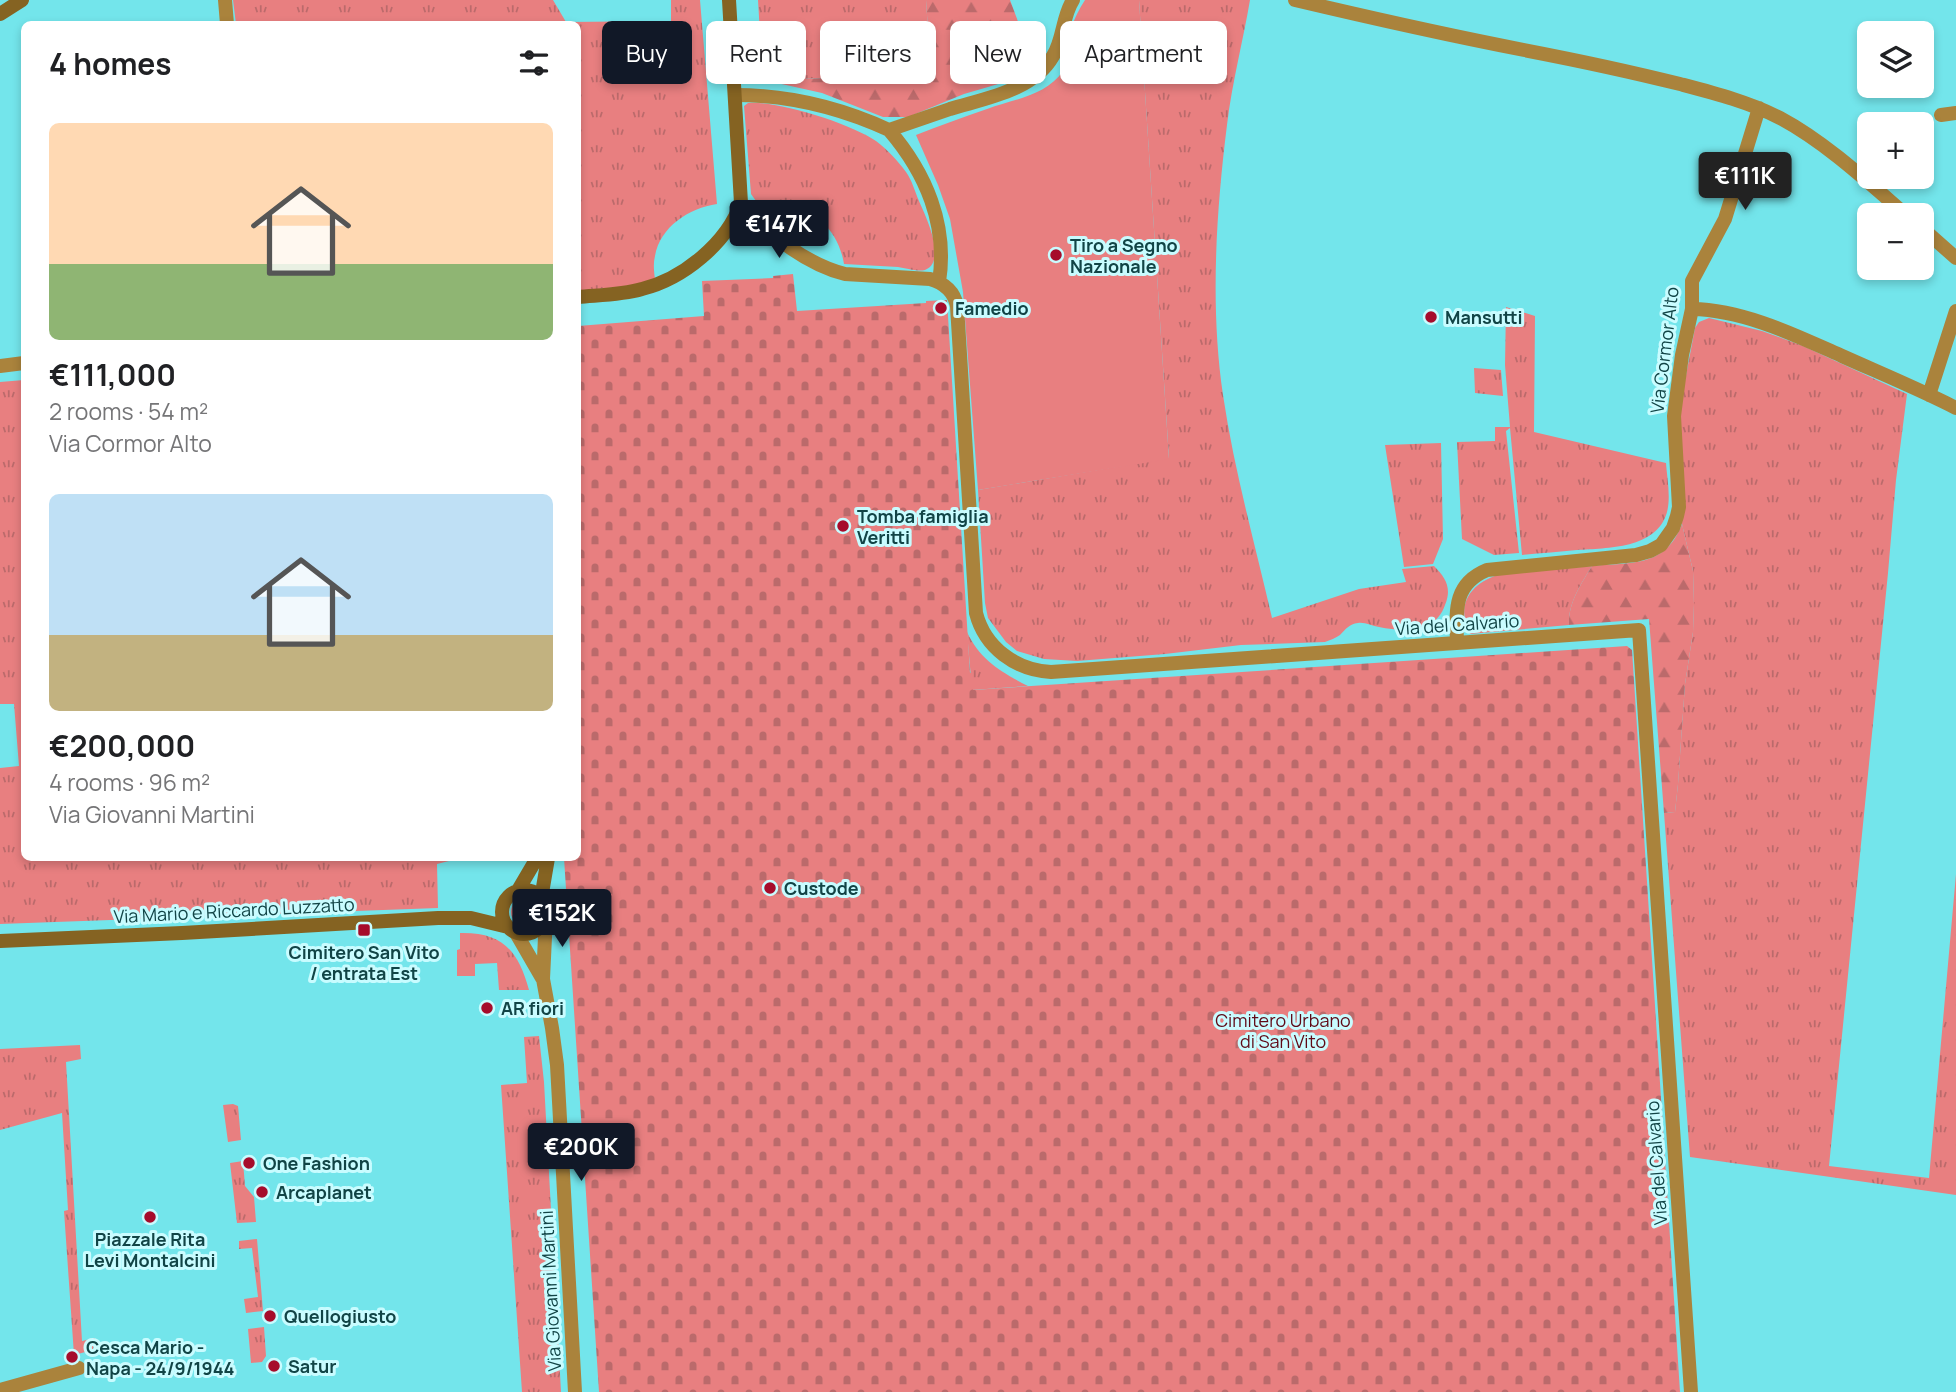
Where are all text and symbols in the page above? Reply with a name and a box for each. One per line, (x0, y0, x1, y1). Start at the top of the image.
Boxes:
chip: Buy (602, 21, 692, 84)
chip: Rent (706, 21, 806, 84)
chip: Filters (820, 21, 936, 84)
chip: New (950, 21, 1046, 84)
chip: Apartment (1060, 21, 1227, 84)
map controls (1857, 21, 1934, 280)
button: layers (1857, 21, 1934, 98)
text: 4 homes (49, 43, 172, 84)
icon: filters (515, 44, 553, 82)
button: + (1857, 112, 1934, 189)
pin: €111K (1696, 152, 1794, 212)
text: €111K (1715, 159, 1775, 191)
icon: home (238, 168, 364, 294)
pin: €147K (730, 201, 828, 260)
button: − (1857, 203, 1934, 280)
text: €147K (746, 207, 812, 239)
place label: Tiro a Segno Nazionale (1070, 233, 1178, 278)
marker: Tiro a Segno Nazionale (1048, 247, 1064, 263)
street label: Via Cormor Alto (1644, 285, 1684, 415)
place label: Famedio (955, 296, 1029, 320)
marker: Famedio (933, 300, 949, 316)
place label: Mansutti (1445, 305, 1523, 329)
marker: Mansutti (1423, 309, 1439, 325)
text: €111,000 (49, 354, 176, 395)
text: 2 rooms · 54 m² (49, 395, 208, 427)
text: Via Cormor Alto (49, 427, 212, 459)
place label: Tomba famiglia Veritti (857, 504, 989, 549)
marker: Tomba famiglia Veritti (835, 518, 851, 534)
icon: home (238, 539, 364, 665)
street label: Via del Calvario (1394, 608, 1520, 640)
text: €200,000 (49, 725, 195, 766)
text: 4 rooms · 96 m² (49, 766, 210, 798)
text: Via Giovanni Martini (49, 798, 255, 830)
place label: Custode (784, 876, 859, 900)
marker: Custode (762, 880, 778, 896)
pin: €152K (513, 890, 611, 949)
street label: Via Mario e Riccardo Luzzatto (113, 892, 355, 928)
text: €152K (528, 896, 596, 928)
marker: Cimitero San Vito / entrata Est (356, 922, 372, 938)
place label: Cimitero San Vito / entrata Est (288, 940, 440, 985)
place label: AR fiori (501, 996, 564, 1020)
marker: AR fiori (479, 1000, 495, 1016)
park label: Cimitero Urbano di San Vito (1215, 1008, 1351, 1053)
street label: Via del Calvario (1640, 1100, 1672, 1226)
pin: €200K (532, 1124, 630, 1183)
text: €200K (544, 1130, 618, 1162)
place label: One Fashion (263, 1151, 370, 1175)
marker: One Fashion (241, 1155, 257, 1171)
place label: Arcaplanet (276, 1180, 372, 1204)
marker: Arcaplanet (254, 1184, 270, 1200)
marker: Piazzale Rita Levi Montalcini (142, 1209, 158, 1225)
street label: Via Giovanni Martini (534, 1210, 566, 1372)
place label: Piazzale Rita Levi Montalcini (84, 1227, 216, 1272)
place label: Quellogiusto (284, 1304, 396, 1328)
marker: Quellogiusto (262, 1308, 278, 1324)
place label: Cesca Mario - Napa - 24/9/1944 (86, 1335, 234, 1380)
marker: Cesca Mario - Napa - 24/9/1944 (64, 1349, 80, 1365)
place label: Satur (288, 1354, 336, 1378)
marker: Satur (266, 1358, 282, 1374)

